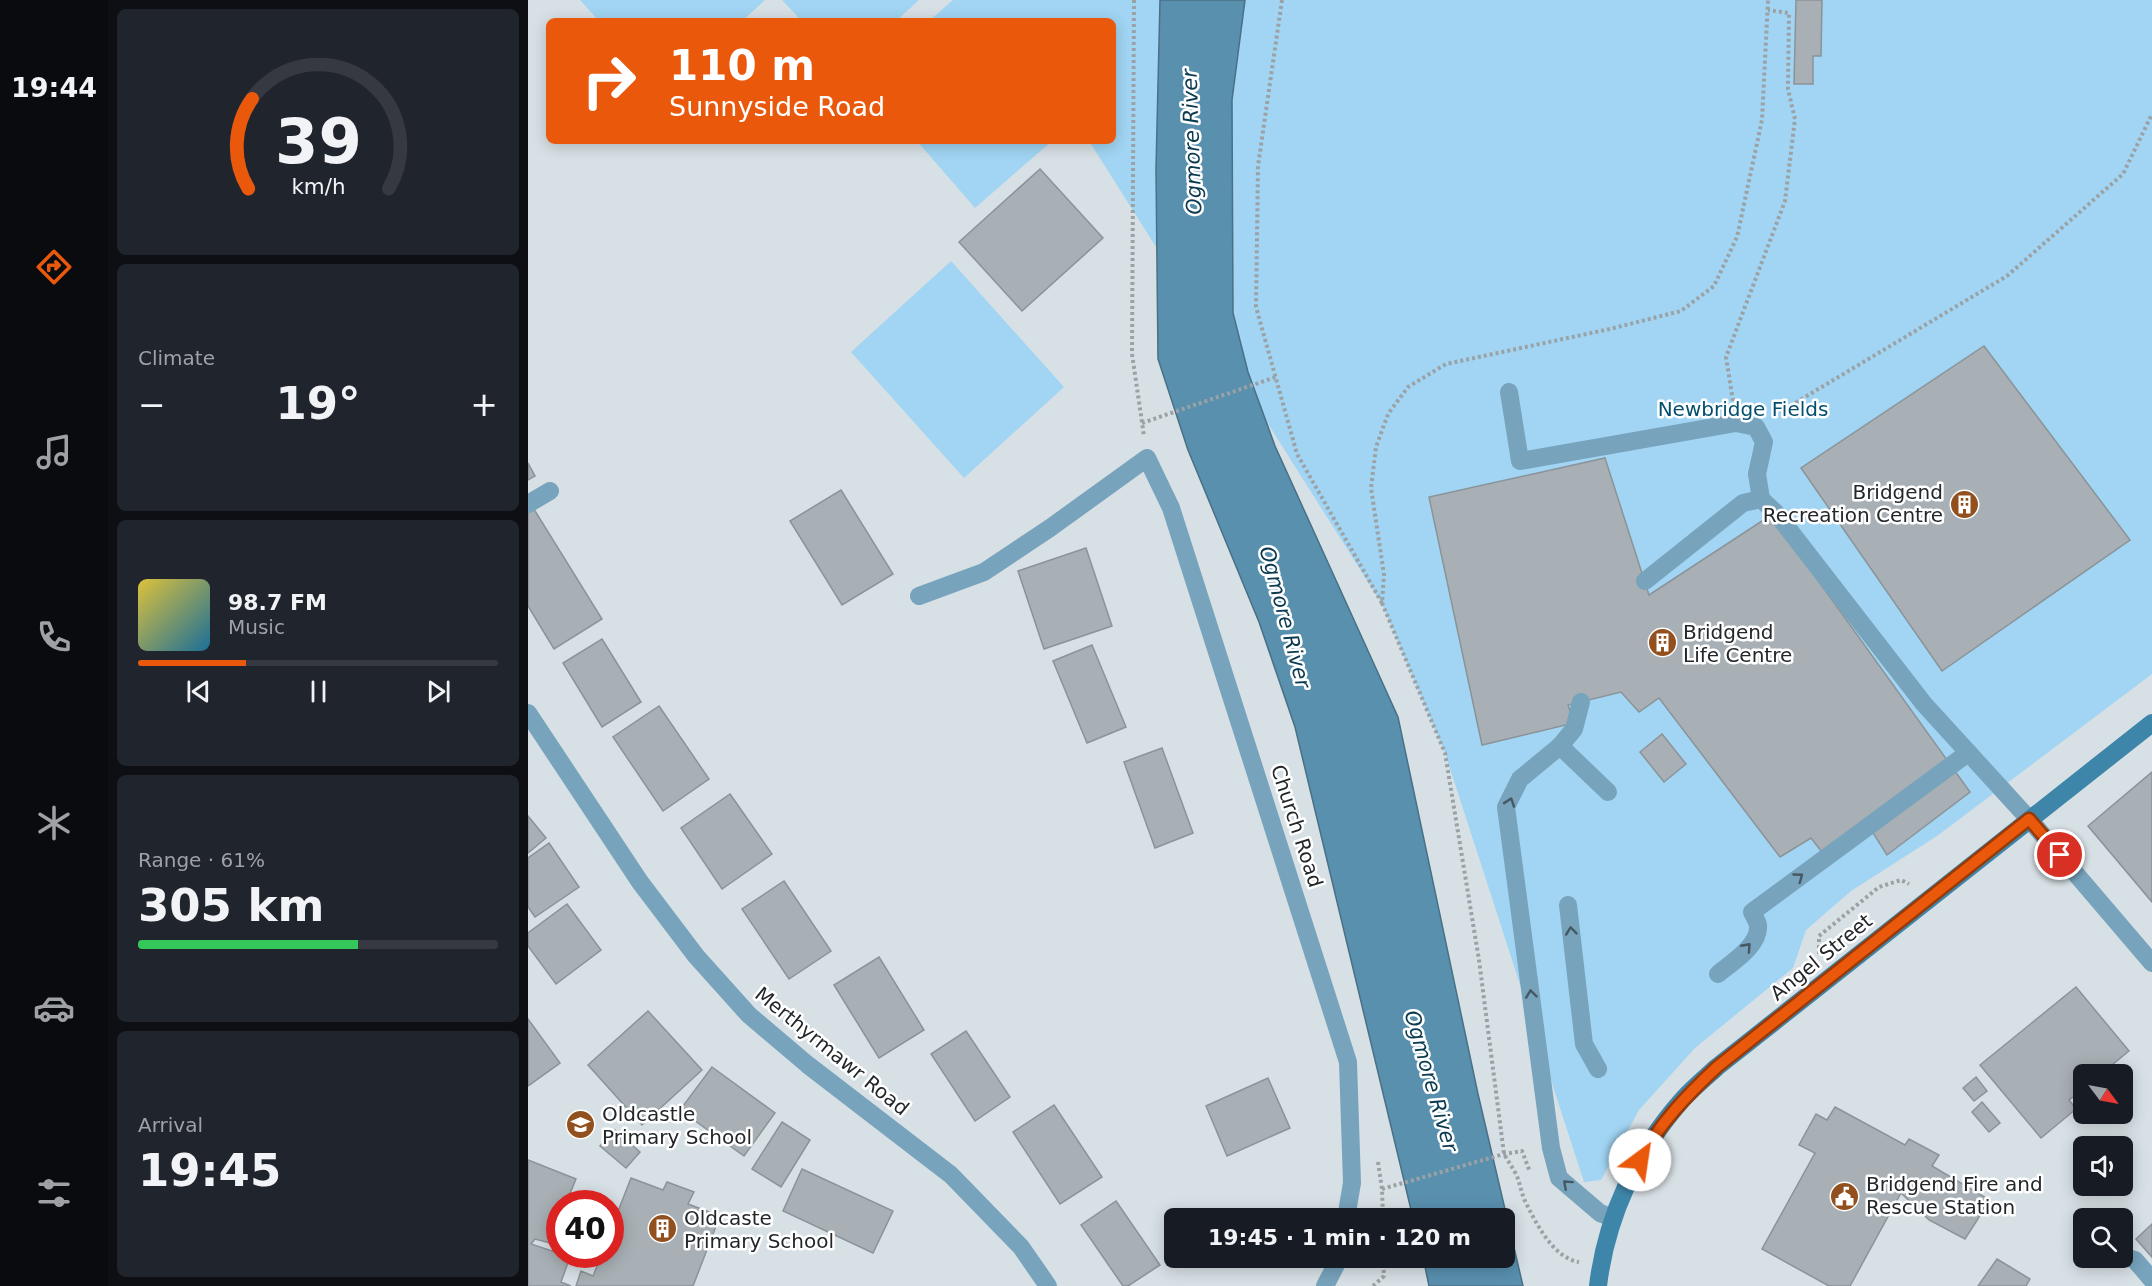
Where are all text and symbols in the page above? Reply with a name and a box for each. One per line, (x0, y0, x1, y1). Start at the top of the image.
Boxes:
text: 110 m (669, 41, 815, 90)
icon: right (570, 42, 648, 120)
water label: Ogmore River (1177, 67, 1207, 215)
text: 19:44 (11, 72, 97, 103)
text: Sunnyside Road (669, 91, 885, 122)
text: 39 (275, 105, 361, 178)
text: km/h (291, 175, 345, 200)
icon: directions (33, 246, 75, 288)
text: Climate (138, 346, 215, 370)
text: 19° (275, 377, 361, 430)
text: − (138, 385, 166, 424)
text: + (470, 385, 498, 424)
park label: Newbridge Fields (1658, 397, 1828, 421)
icon: music (33, 431, 75, 473)
place label: Bridgend Recreation Centre (1763, 480, 1943, 527)
building icon: Bridgend Recreation Centre (1948, 488, 1980, 520)
water label: Ogmore River (1255, 543, 1316, 692)
text: 98.7 FM (228, 590, 327, 615)
text: Music (228, 615, 285, 639)
icon: phone (33, 616, 75, 658)
place label: Bridgend Life Centre (1683, 620, 1792, 667)
building icon: Bridgend Life Centre (1646, 627, 1678, 659)
icon: previous (182, 675, 215, 708)
icon: pause (302, 675, 335, 708)
icon: next (422, 675, 455, 708)
street label: Church Road (1266, 762, 1328, 890)
one-way arrow (1503, 797, 1516, 808)
icon: climate (33, 802, 75, 844)
pin (2034, 829, 2085, 880)
icon: arrive (2043, 838, 2076, 871)
text: Range · 61% (138, 848, 265, 872)
one-way arrow (1793, 873, 1804, 884)
text: 305 km (138, 879, 324, 932)
street label: Angel Street (1765, 909, 1877, 1005)
one-way arrow (1565, 926, 1578, 935)
one-way arrow (1740, 943, 1751, 954)
street label: Merthyrmawr Road (750, 982, 914, 1120)
icon: car (33, 987, 75, 1029)
one-way arrow (1525, 990, 1538, 999)
water label: Ogmore River (1399, 1008, 1463, 1156)
north arrow (2073, 1064, 2133, 1124)
map controls (2073, 1064, 2133, 1268)
place label: Oldcastle Primary School (602, 1102, 752, 1149)
school or university icon: Oldcastle Primary School (565, 1109, 597, 1141)
text: Arrival (138, 1113, 203, 1137)
position arrow (1608, 1128, 1672, 1192)
button: sound (2073, 1136, 2133, 1196)
text: 19:45 (138, 1144, 281, 1197)
icon: filters (33, 1172, 75, 1214)
place label: Bridgend Fire and Rescue Station (1866, 1172, 2043, 1219)
one-way arrow (1563, 1180, 1573, 1191)
public building icon: Bridgend Fire and Rescue Station (1829, 1180, 1861, 1212)
speed limit sign: 40 (546, 1190, 624, 1268)
place label: Oldcaste Primary School (684, 1206, 834, 1253)
button: search (2073, 1208, 2133, 1268)
building icon: Oldcaste Primary School (647, 1213, 679, 1245)
text: 19:45 · 1 min · 120 m (1208, 1225, 1471, 1250)

